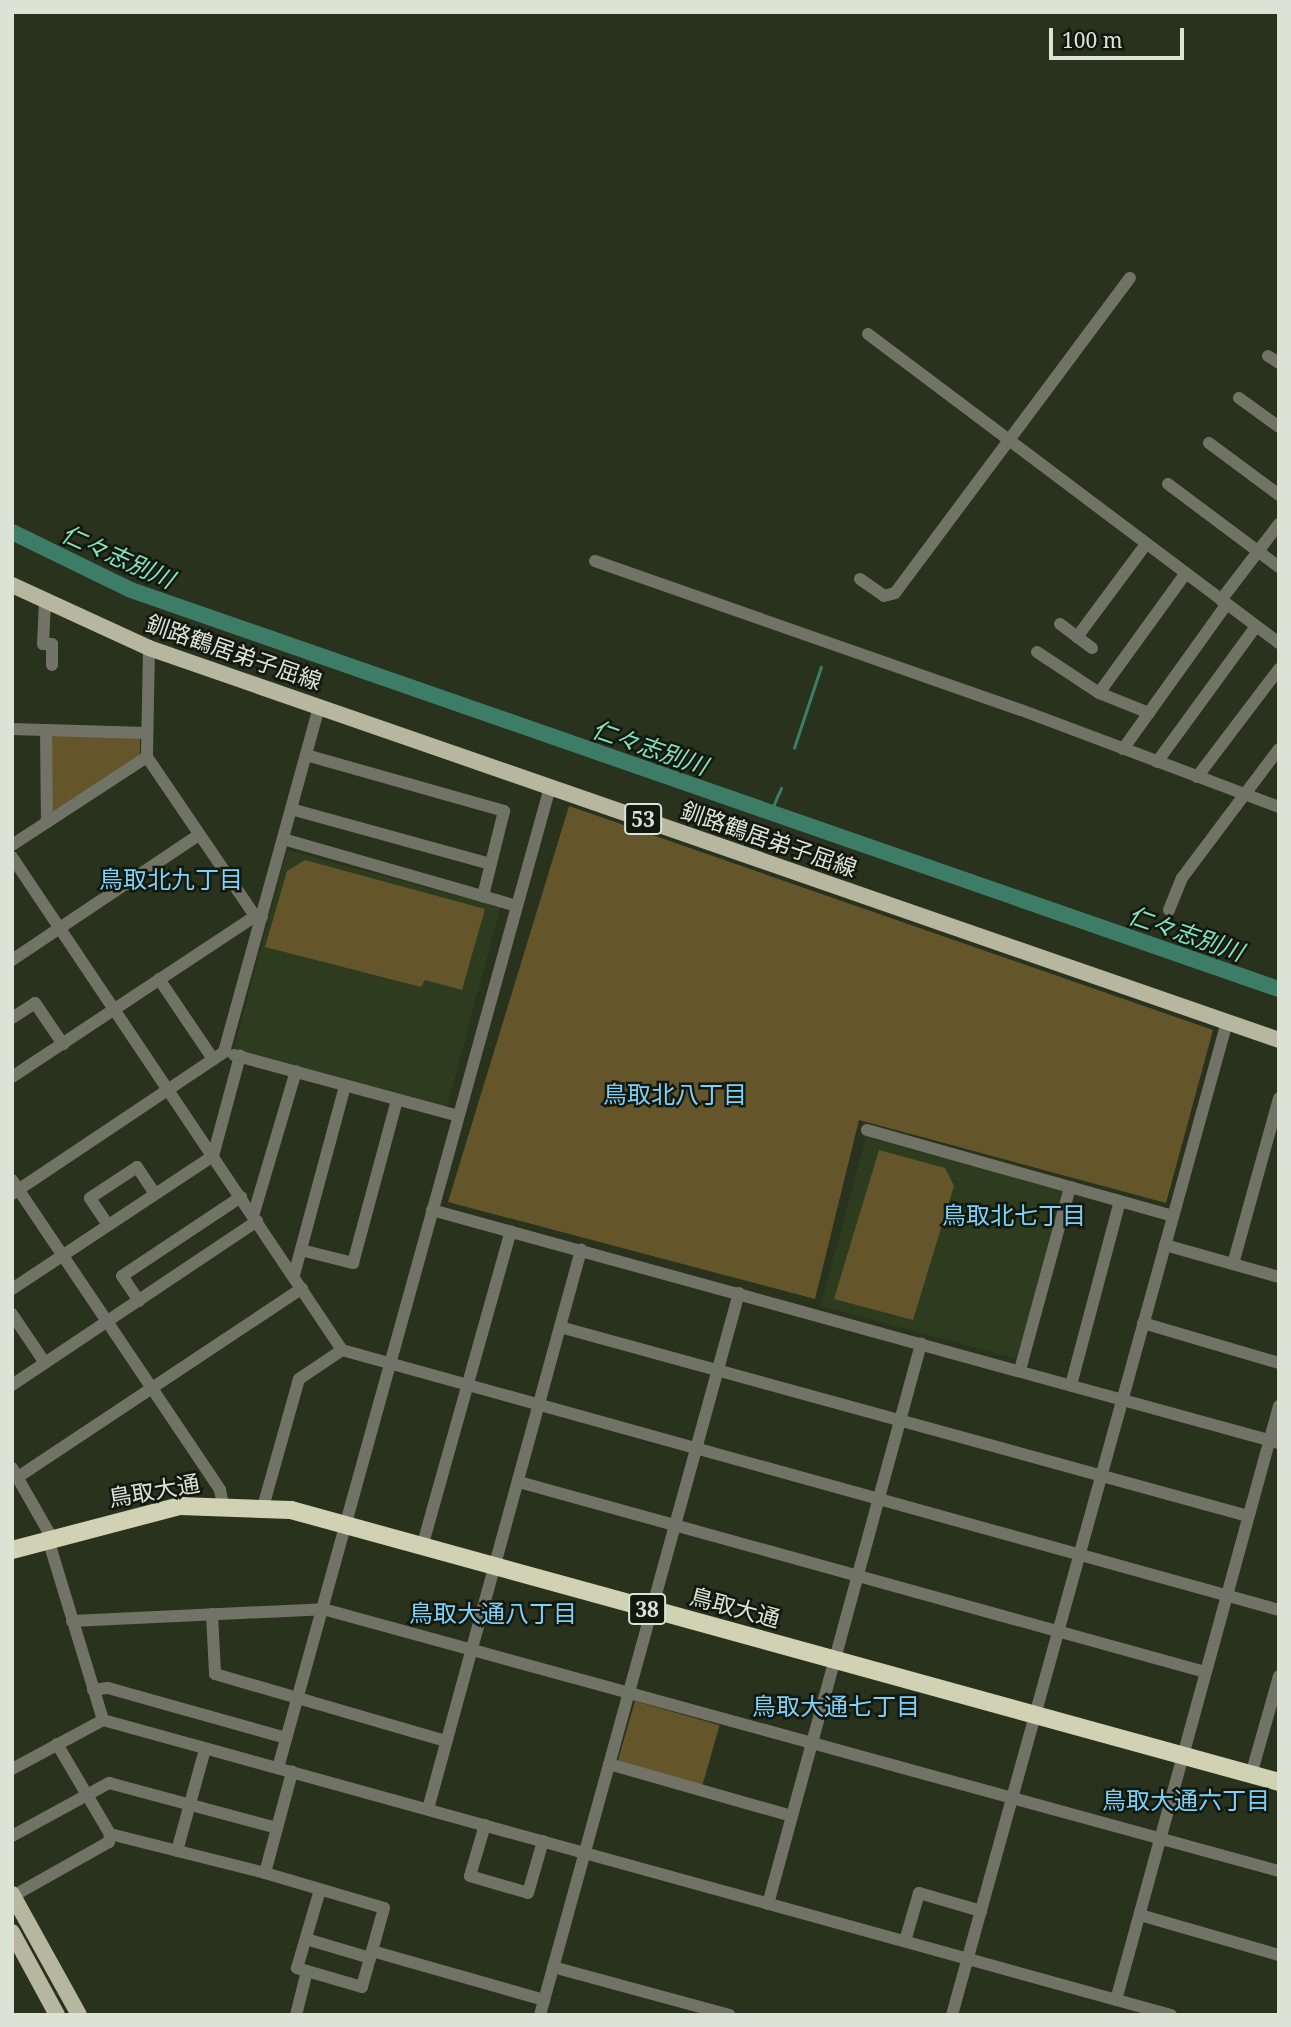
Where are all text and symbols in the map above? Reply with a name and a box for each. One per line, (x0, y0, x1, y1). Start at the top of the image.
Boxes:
scale bar (1053, 14, 1188, 58)
text: 100 m (1062, 26, 1123, 54)
water label: 仁々志別川 (57, 518, 179, 594)
street label: 釧路鶴居弟子屈線 (143, 609, 325, 695)
water label: 仁々志別川 (589, 714, 711, 780)
street label: 釧路鶴居弟子屈線 (678, 796, 860, 882)
road number: 53 (624, 802, 662, 836)
district label: 鳥取北九丁目 (99, 865, 243, 893)
water label: 仁々志別川 (1125, 900, 1247, 966)
district label: 鳥取北八丁目 (603, 1080, 747, 1108)
district label: 鳥取北七丁目 (942, 1201, 1086, 1229)
street label: 鳥取大通 (106, 1468, 202, 1512)
street label: 鳥取大通 (687, 1582, 783, 1632)
road number: 38 (628, 1592, 666, 1626)
district label: 鳥取大通八丁目 (409, 1599, 577, 1627)
district label: 鳥取大通七丁目 (752, 1692, 920, 1720)
district label: 鳥取大通六丁目 (1102, 1786, 1270, 1814)

